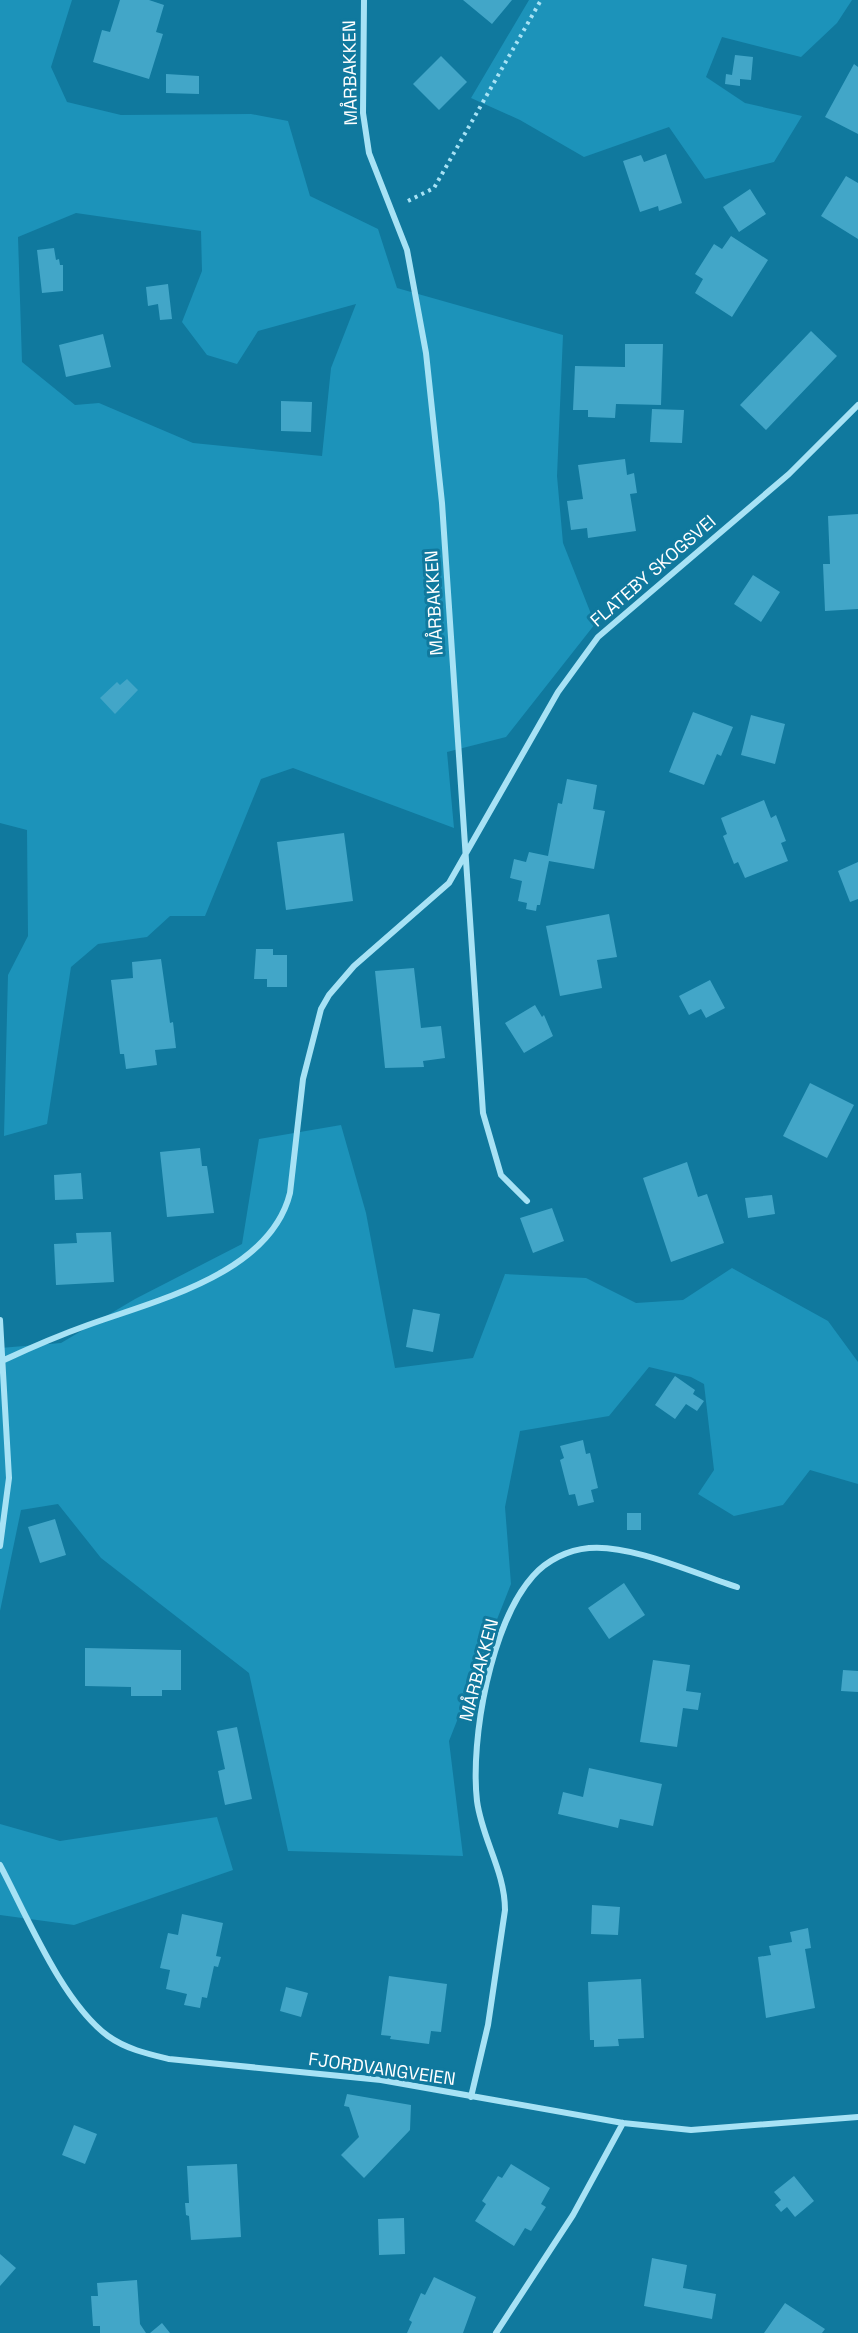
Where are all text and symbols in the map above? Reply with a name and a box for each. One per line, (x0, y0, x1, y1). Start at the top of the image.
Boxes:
street label: MÅRBAKKEN (337, 20, 362, 126)
street label: FLATEBY SKOGSVEI (585, 510, 720, 631)
street label: MÅRBAKKEN (419, 550, 448, 656)
street label: MÅRBAKKEN (454, 1616, 503, 1724)
street label: FJORDVANGVEIEN (307, 2047, 457, 2090)

